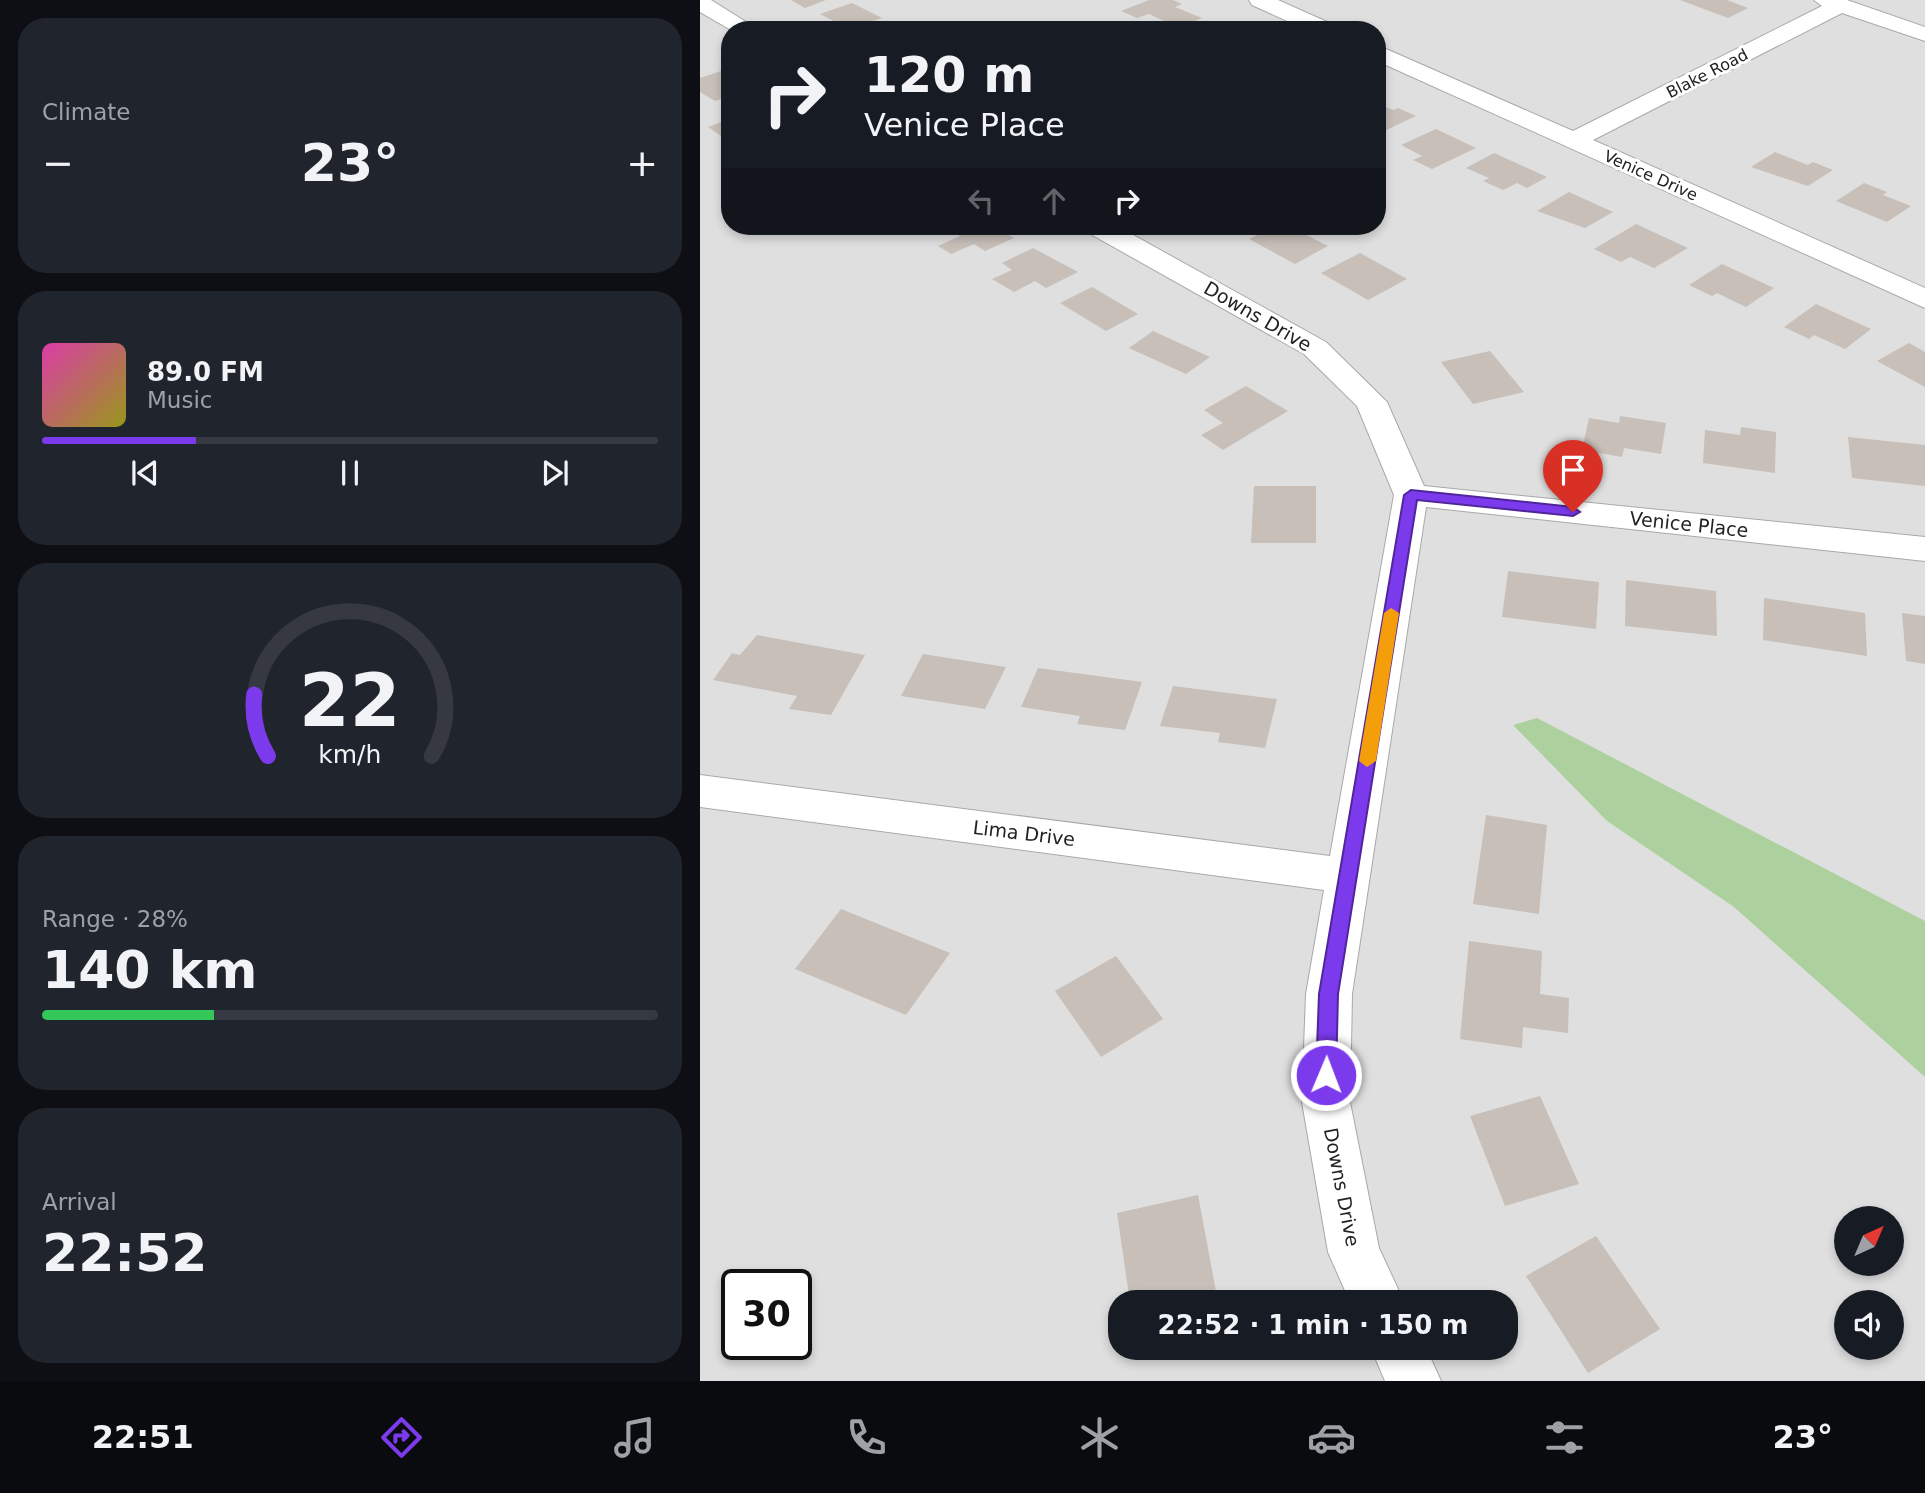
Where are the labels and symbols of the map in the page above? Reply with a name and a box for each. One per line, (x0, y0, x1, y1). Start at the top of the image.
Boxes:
street label: Blake Road (1663, 45, 1751, 102)
street label: Venice Drive (1601, 146, 1701, 205)
street label: Downs Drive (1200, 276, 1316, 356)
pin (1543, 440, 1603, 512)
street label: Venice Place (1629, 507, 1749, 541)
street label: Lima Drive (972, 816, 1076, 850)
position arrow (1289, 1038, 1363, 1112)
street label: Downs Drive (1320, 1126, 1364, 1248)
north arrow (1834, 1206, 1904, 1276)
speed limit sign: 30 (721, 1269, 812, 1360)

